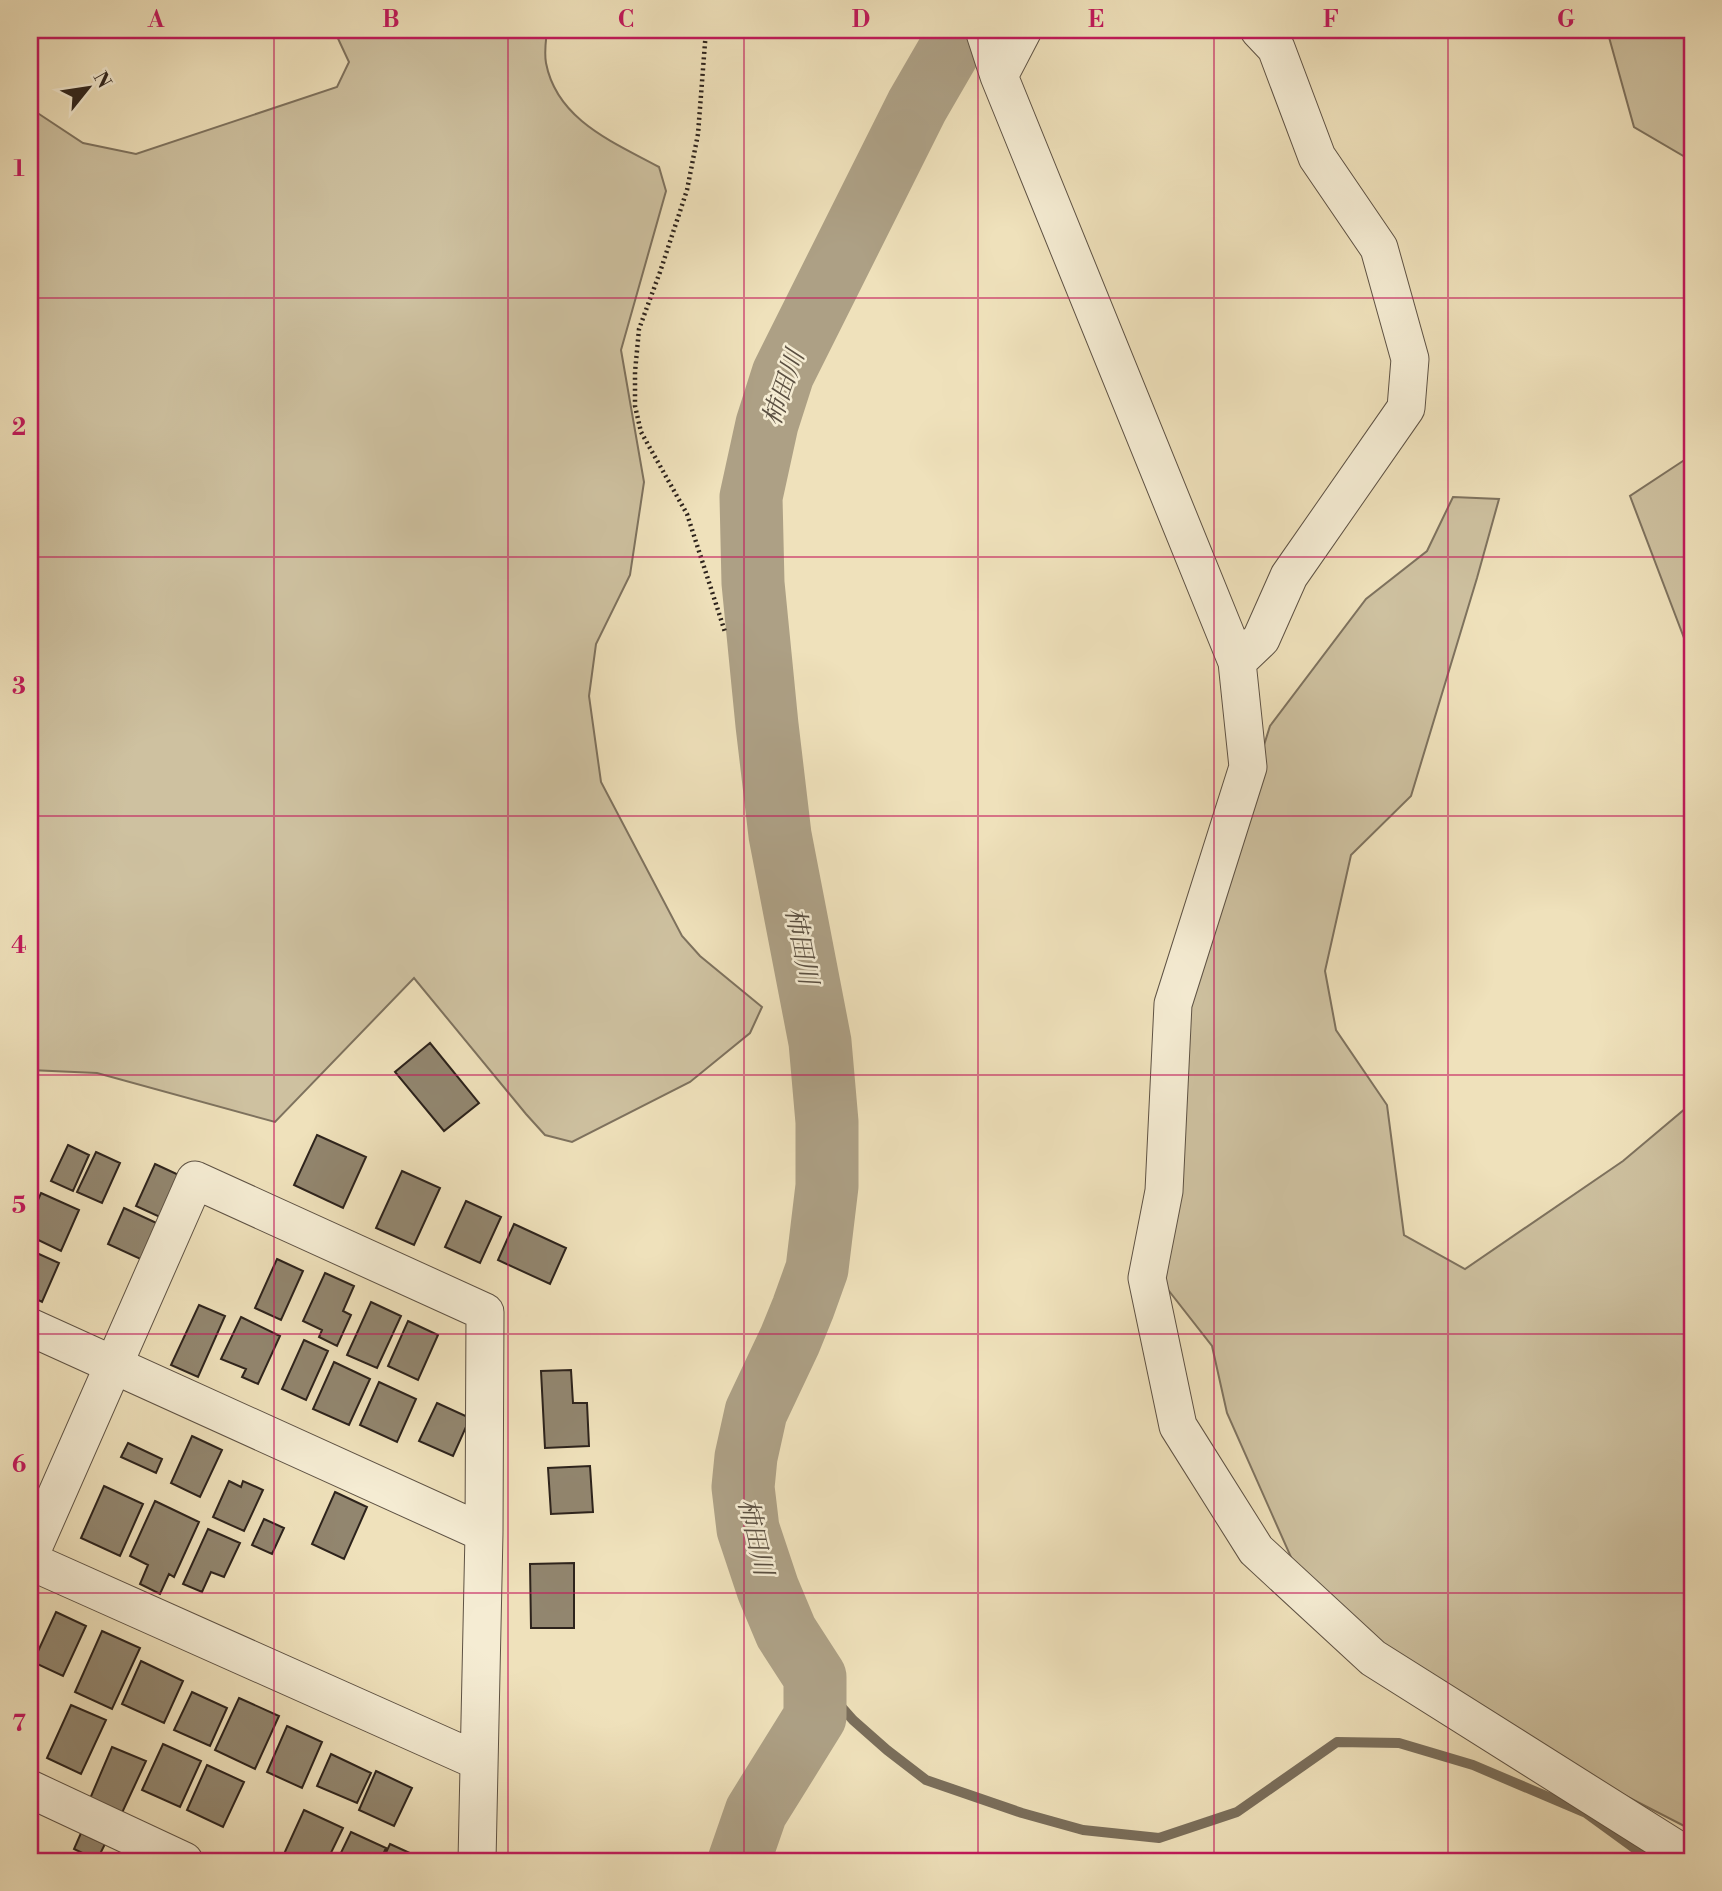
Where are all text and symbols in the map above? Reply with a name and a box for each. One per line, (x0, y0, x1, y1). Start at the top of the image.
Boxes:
text: A (147, 6, 165, 34)
text: B (382, 6, 400, 34)
text: C (618, 6, 634, 34)
text: D (852, 6, 870, 34)
text: E (1088, 6, 1104, 34)
text: F (1323, 6, 1339, 34)
text: G (1557, 6, 1575, 34)
north arrow (52, 52, 122, 122)
text: N (88, 67, 116, 93)
text: 1 (13, 155, 25, 183)
water label: 柿田川 (756, 343, 813, 430)
text: 2 (12, 414, 26, 442)
text: 3 (12, 673, 26, 701)
water label: 柿田川 (778, 905, 825, 990)
text: 4 (11, 932, 27, 960)
text: 5 (12, 1192, 26, 1220)
text: 6 (12, 1451, 26, 1479)
water label: 柿田川 (731, 1495, 780, 1582)
text: 7 (12, 1710, 26, 1738)

